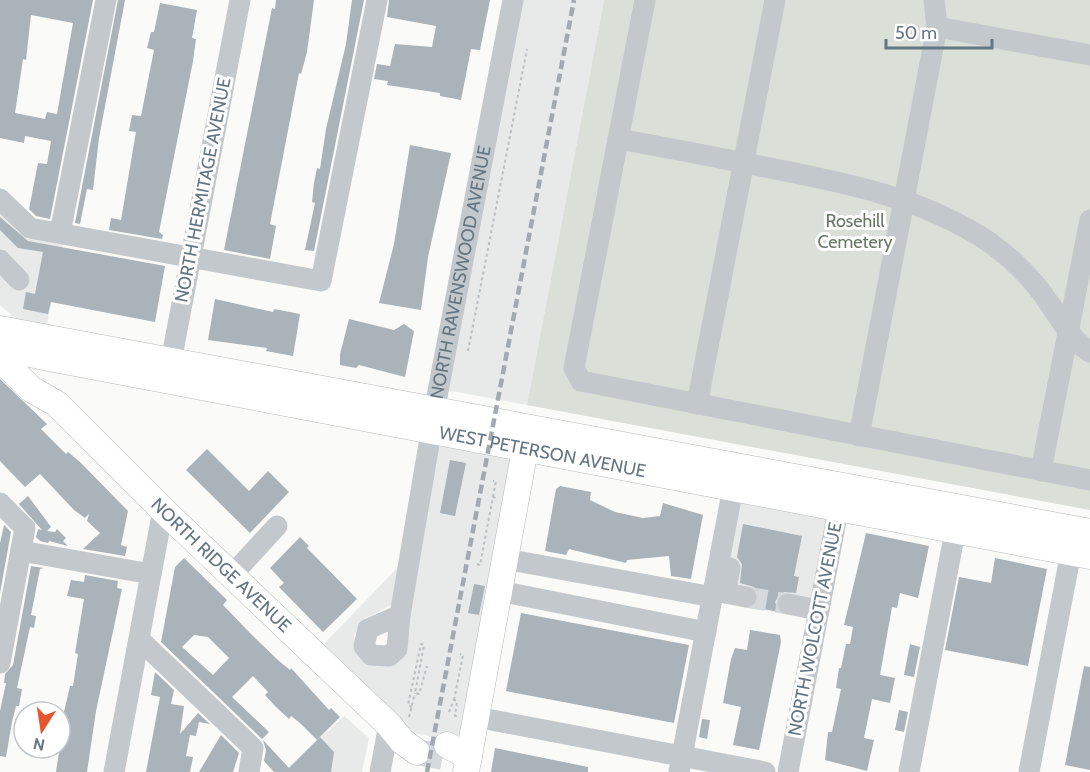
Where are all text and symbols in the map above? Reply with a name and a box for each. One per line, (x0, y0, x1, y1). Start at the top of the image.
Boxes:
scale bar (886, 12, 992, 50)
text: 50 m (895, 22, 937, 44)
street label: NORTH HERMITAGE AVENUE (170, 76, 236, 304)
street label: NORTH RAVENSWOOD AVENUE (426, 144, 496, 401)
park label: Rosehill Cemetery (817, 210, 893, 253)
street label: WEST PETERSON AVENUE (437, 421, 648, 482)
street label: NORTH RIDGE AVENUE (146, 493, 296, 637)
street label: NORTH WOLCOTT AVENUE (783, 520, 847, 738)
north arrow (12, 700, 72, 760)
text: N (31, 734, 46, 755)

